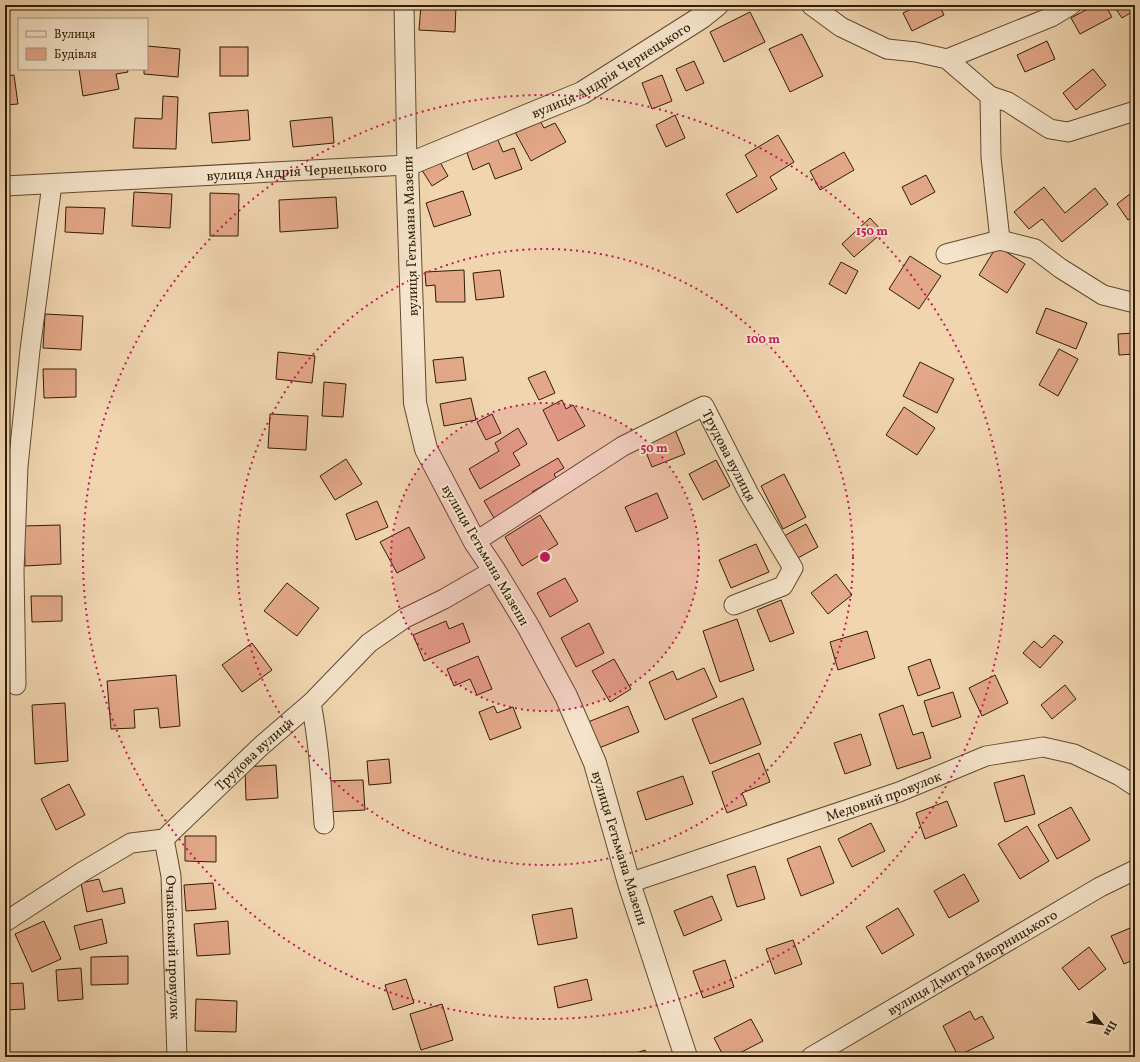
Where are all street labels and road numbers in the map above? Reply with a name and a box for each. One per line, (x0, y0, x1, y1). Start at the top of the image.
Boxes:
street label: вулиця Андрія Чернецького (529, 18, 695, 124)
street label: вулиця Гетьмана Мазепи (399, 155, 424, 316)
street label: вулиця Андрія Чернецького (206, 158, 387, 186)
street label: Трудова вулиця (696, 407, 759, 506)
street label: вулиця Гетьмана Мазепи (436, 482, 533, 630)
street label: Трудова вулиця (212, 714, 299, 796)
street label: Медовий провулок (824, 767, 945, 827)
street label: вулиця Гетьмана Мазепи (586, 769, 651, 928)
street label: Очаківський провулок (160, 875, 184, 1020)
street label: вулиця Дмитра Яворницького (884, 906, 1061, 1021)

